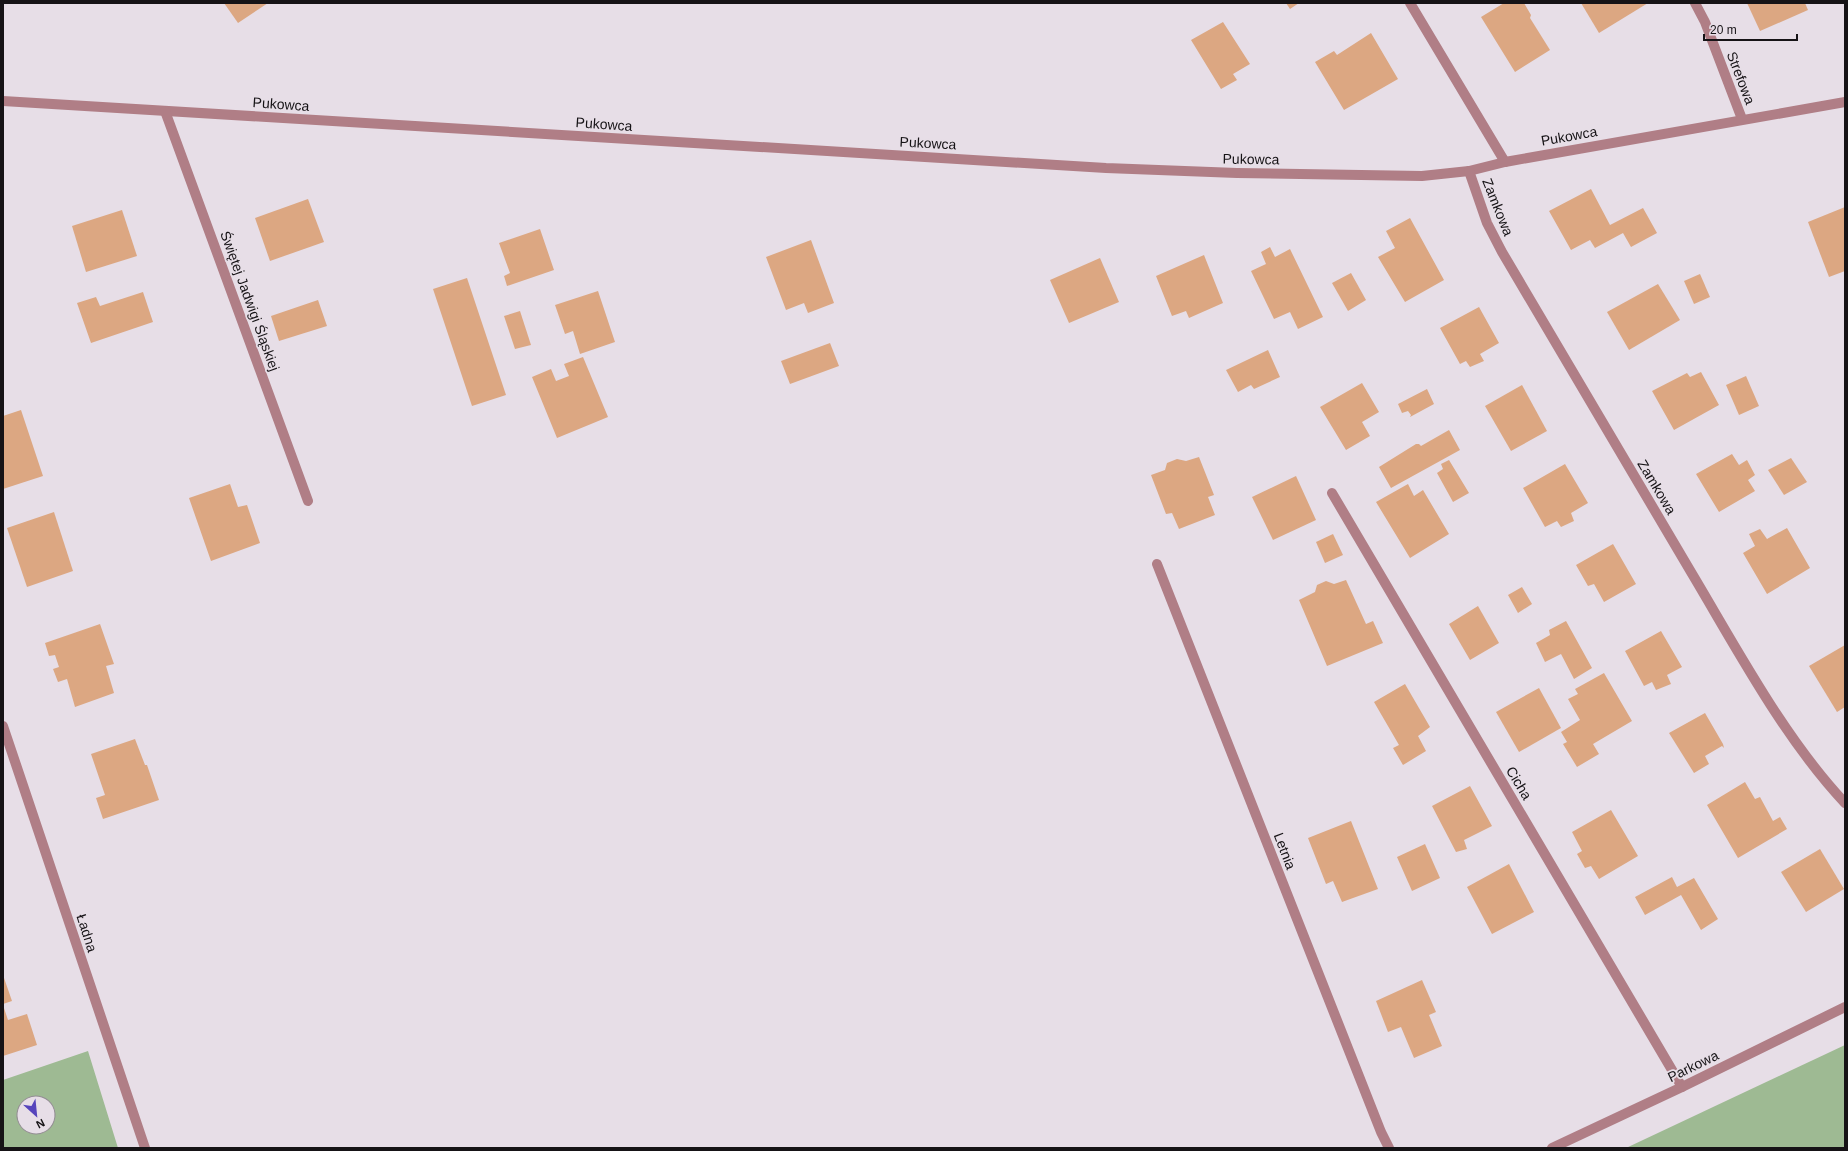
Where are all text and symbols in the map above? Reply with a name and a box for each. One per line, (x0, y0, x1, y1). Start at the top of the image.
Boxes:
scale bar (1704, 16, 1797, 42)
text: 20 m (1710, 23, 1737, 37)
street label: Strefowa (1724, 49, 1758, 107)
street label: Pukowca (252, 94, 310, 114)
street label: Pukowca (575, 114, 633, 134)
street label: Pukowca (1540, 123, 1599, 149)
street label: Pukowca (899, 134, 957, 152)
street label: Pukowca (1222, 151, 1280, 167)
street label: Zamkowa (1479, 176, 1517, 238)
street label: Świętej Jadwigi Śląskiej (217, 228, 284, 373)
street label: Zamkowa (1635, 457, 1680, 517)
street label: Cicha (1503, 764, 1535, 803)
street label: Letnia (1271, 830, 1299, 872)
street label: Ładna (73, 912, 101, 954)
street label: Parkowa (1665, 1047, 1721, 1085)
north arrow (16, 1095, 56, 1135)
text: N (34, 1117, 47, 1131)

